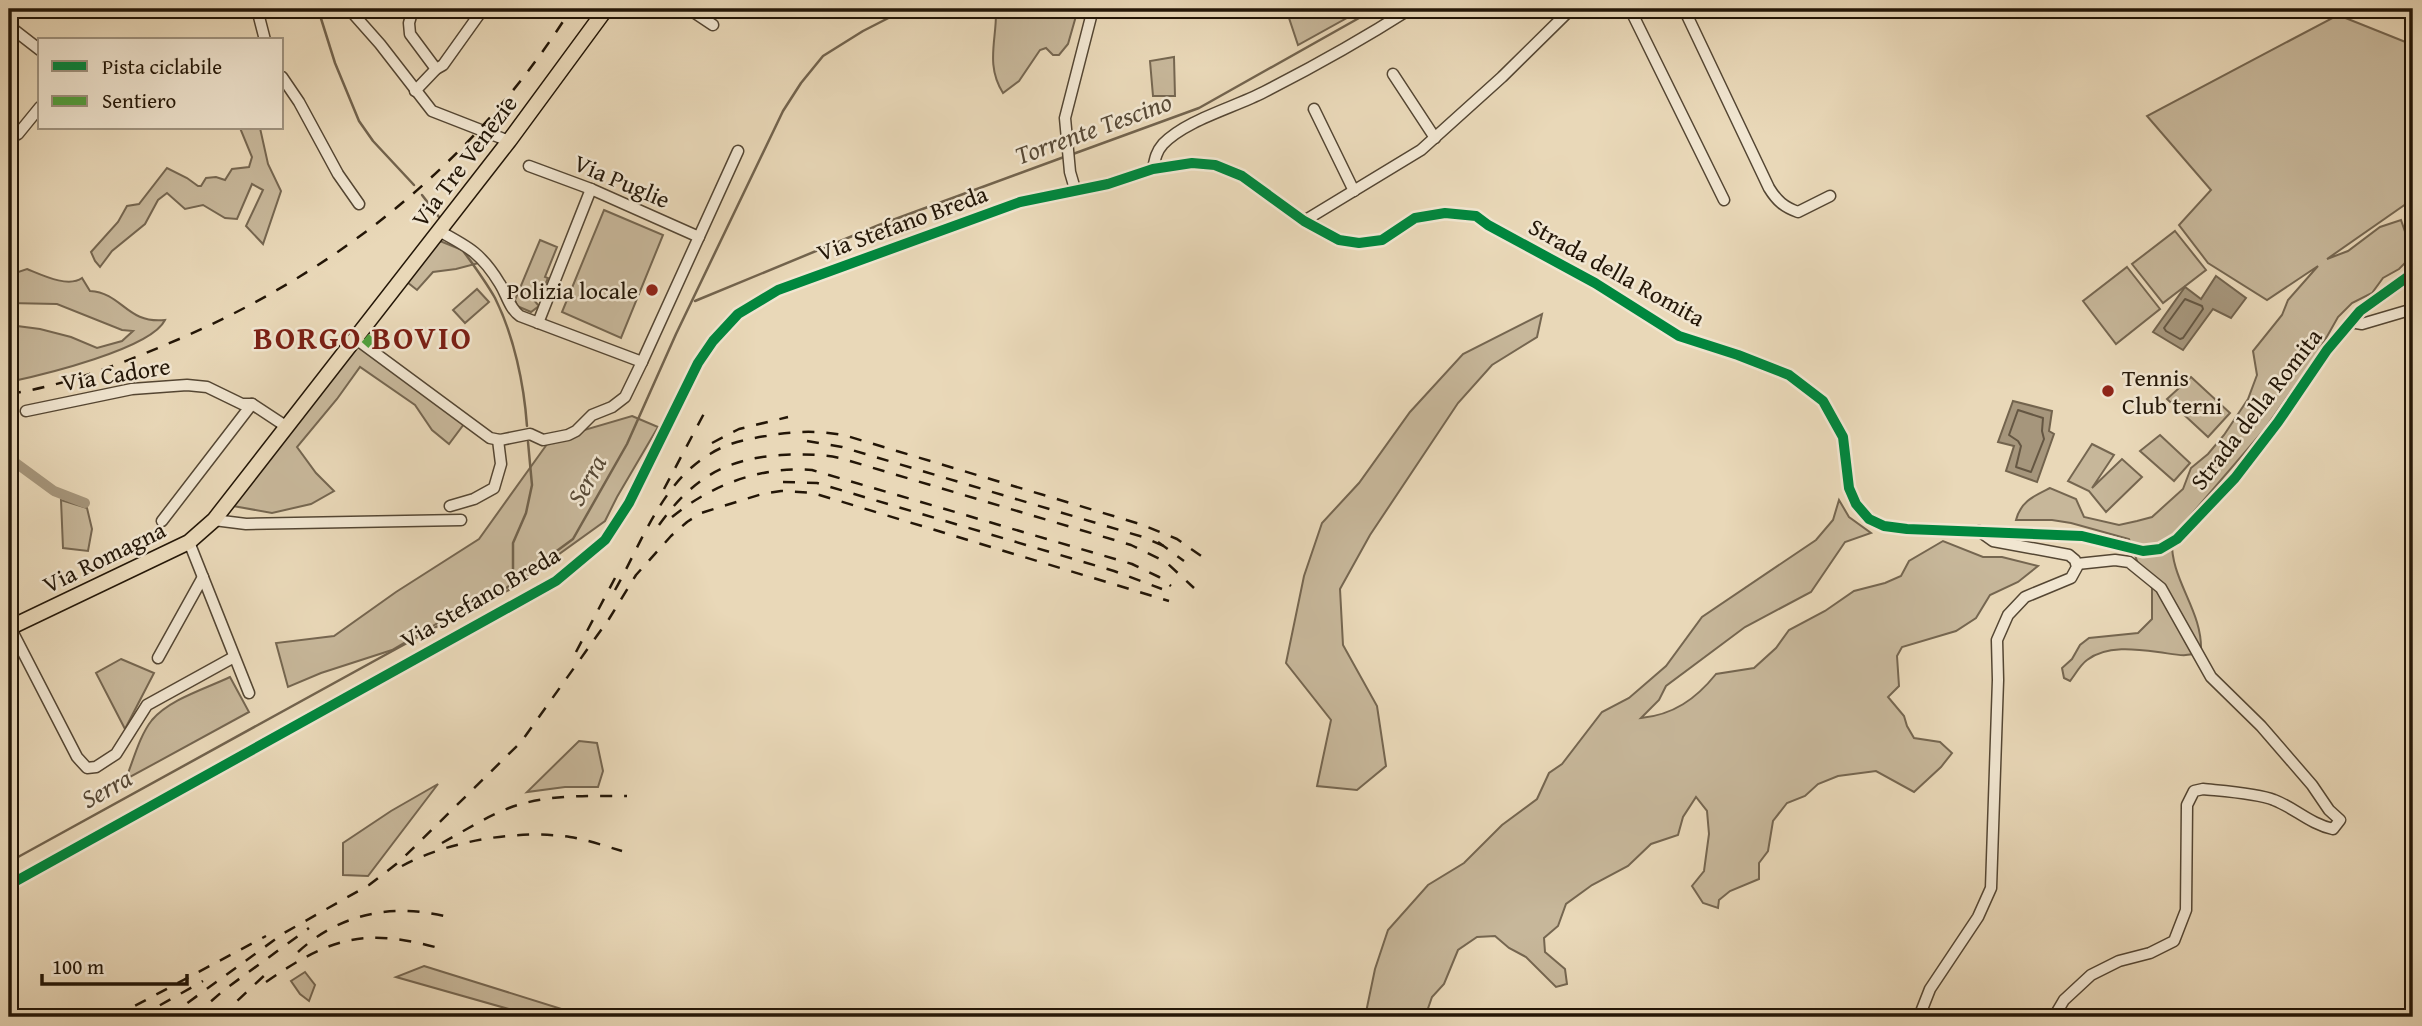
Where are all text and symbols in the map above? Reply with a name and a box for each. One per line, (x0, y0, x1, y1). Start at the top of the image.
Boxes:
legend (38, 38, 284, 130)
text: Pista ciclabile (102, 51, 222, 82)
water label: Torrente Tescino (1009, 82, 1177, 174)
text: Sentiero (102, 85, 176, 116)
street label: Via Tre Venezie (403, 88, 525, 234)
street label: Via Puglie (568, 145, 676, 217)
street label: Via Stefano Breda (812, 176, 993, 270)
street label: Strada della Romita (1522, 209, 1712, 335)
place label: Polizia locale (507, 273, 638, 308)
marker: Polizia locale (644, 282, 660, 298)
district label: BORGO BOVIO (253, 314, 473, 361)
street label: Strada della Romita (2182, 320, 2331, 497)
street label: Via Cadore (59, 348, 173, 400)
place label: Tennis Club terni (2122, 360, 2223, 423)
marker: Tennis Club terni (2100, 383, 2116, 399)
water label: Serra (556, 447, 616, 513)
street label: Via Romagna (37, 512, 172, 602)
street label: Via Stefano Breda (394, 537, 567, 657)
water label: Serra (73, 758, 139, 818)
scale bar (42, 942, 187, 986)
text: 100 m (52, 951, 104, 982)

